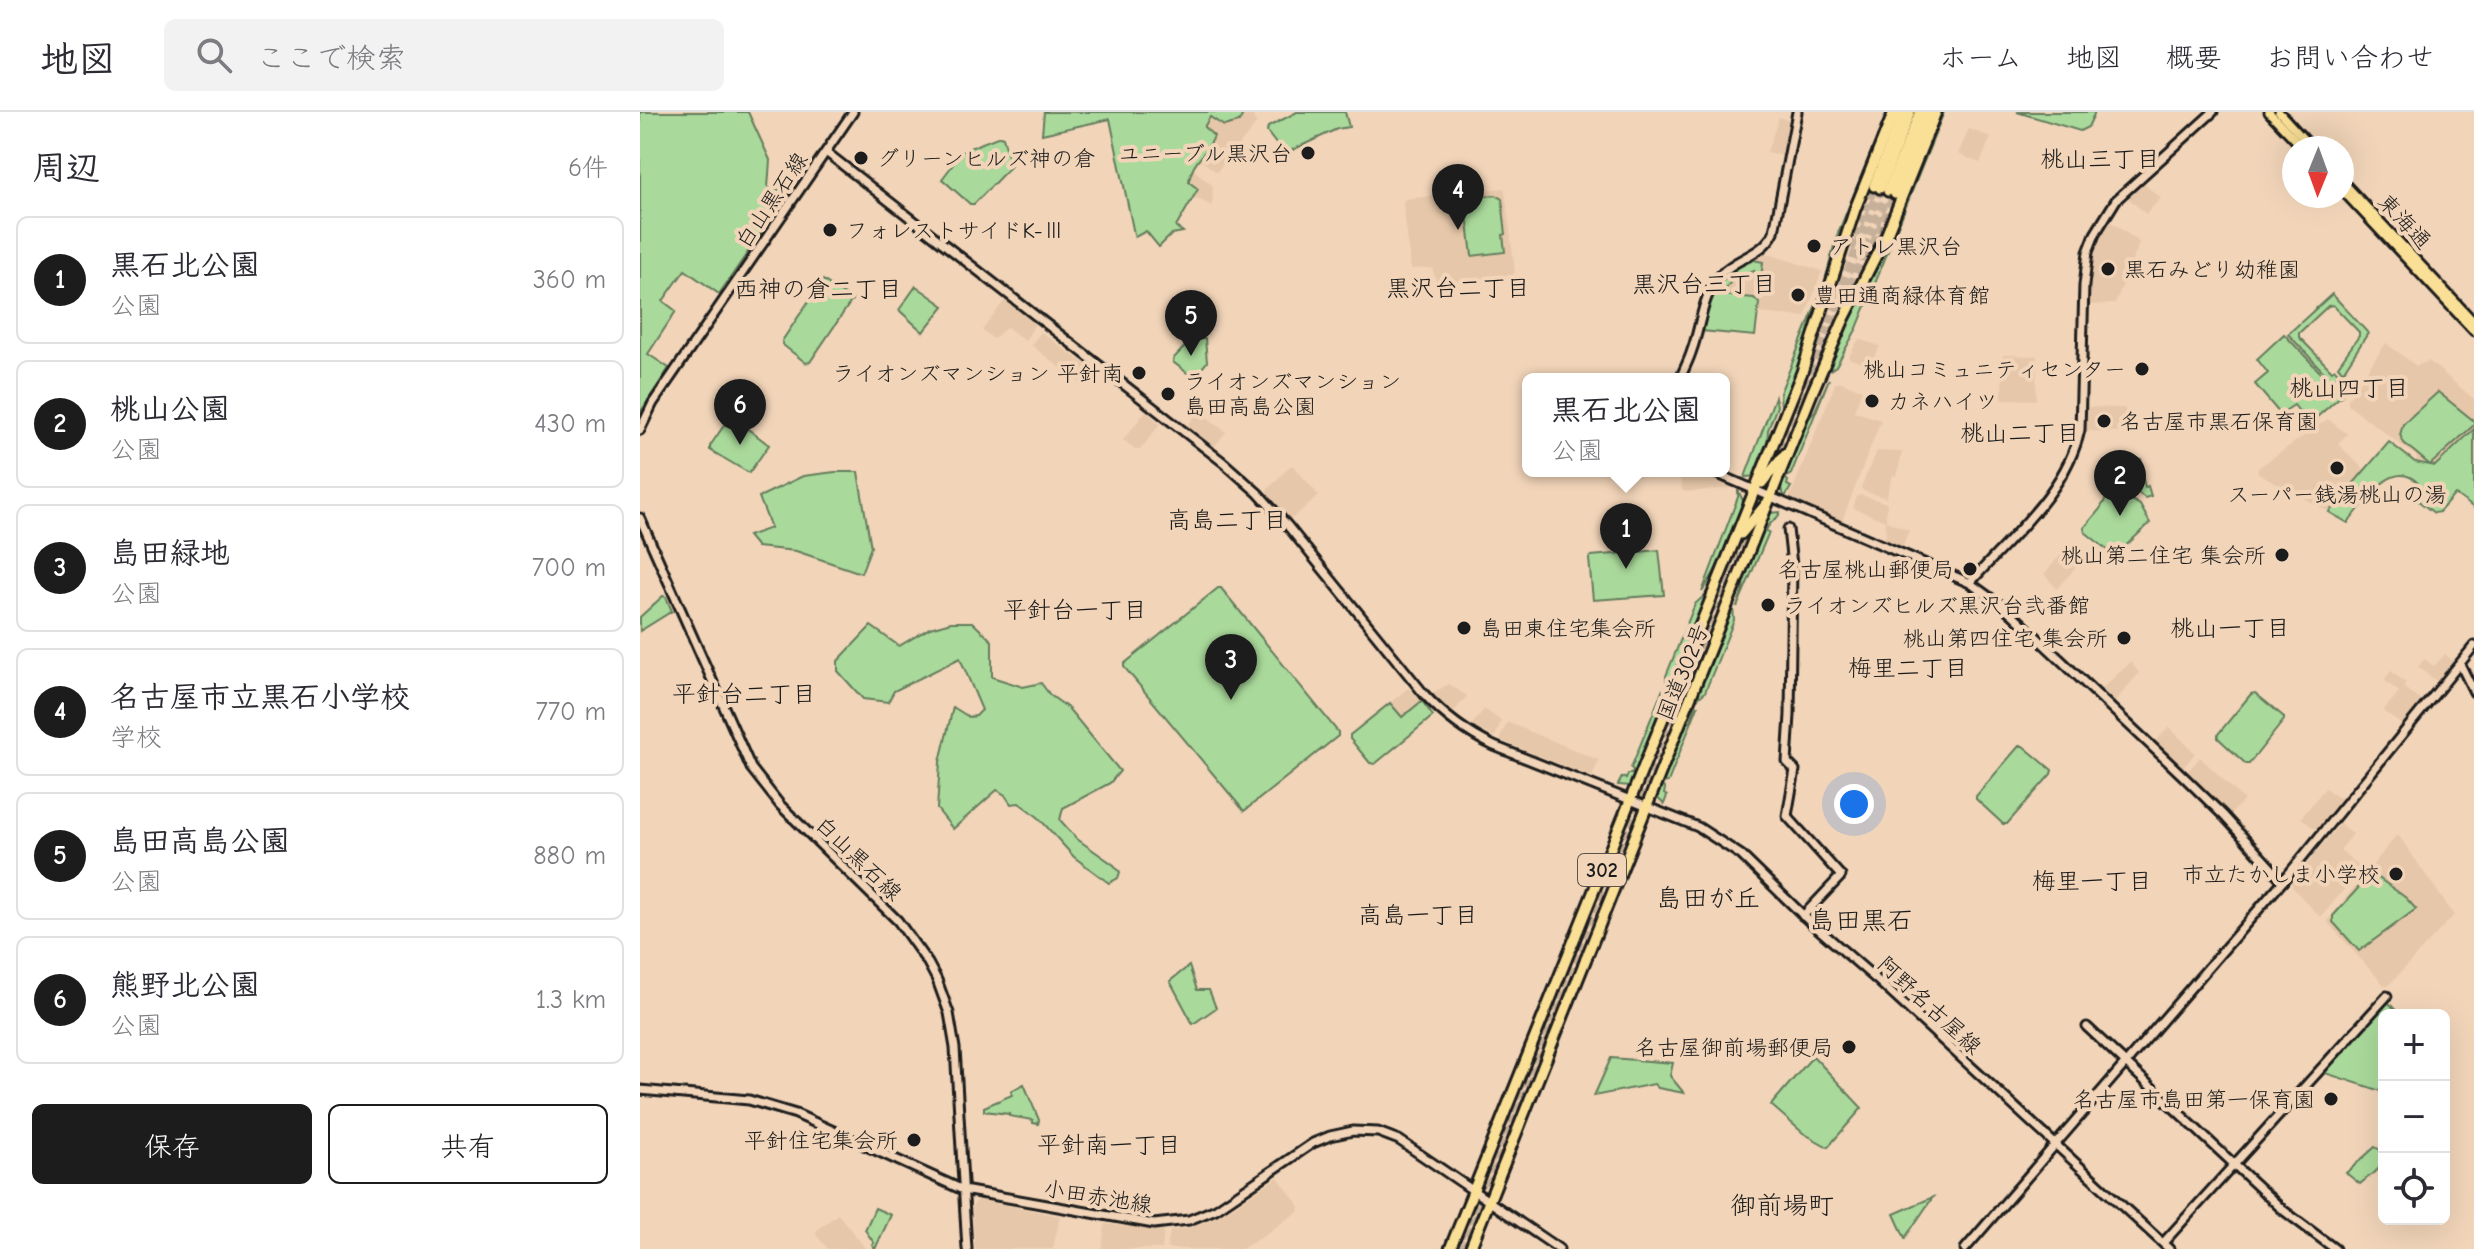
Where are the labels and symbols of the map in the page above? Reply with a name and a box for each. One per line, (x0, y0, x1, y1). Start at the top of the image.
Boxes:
north arrow (2282, 136, 2354, 208)
place label: ユニーブル黒沢台 (1118, 141, 1292, 167)
marker: ユニーブル黒沢台 (1299, 144, 1317, 162)
district label: 桃山三丁目 (2040, 145, 2160, 173)
place label: グリーンヒルズ神の倉 (877, 146, 1095, 172)
street label: 白山黒石線 (730, 148, 813, 253)
marker: グリーンヒルズ神の倉 (852, 149, 870, 167)
pin: 4 (1432, 164, 1484, 230)
street label: 東海通 (2372, 189, 2436, 255)
place label: フォレストサイドK-Ⅲ (846, 218, 1065, 244)
marker: フォレストサイドK-Ⅲ (821, 221, 839, 239)
place label: アトレ黒沢台 (1830, 234, 1962, 260)
marker: アトレ黒沢台 (1805, 237, 1823, 255)
place label: 黒石みどり幼稚園 (2124, 257, 2300, 283)
marker: 黒石みどり幼稚園 (2099, 260, 2117, 278)
district label: 黒沢台三丁目 (1632, 270, 1776, 298)
district label: 黒沢台二丁目 (1386, 274, 1530, 302)
district label: 西神の倉二丁目 (734, 275, 902, 303)
place label: 豊田通商緑体育館 (1814, 283, 1990, 309)
marker: 豊田通商緑体育館 (1789, 286, 1807, 304)
pin: 5 (1165, 290, 1217, 356)
place label: 桃山コミュニティセンター (1863, 357, 2126, 383)
marker: 桃山コミュニティセンター (2133, 360, 2151, 378)
place label: ライオンズマンション 平針南 (832, 361, 1123, 387)
marker: ライオンズマンション 平針南 (1130, 364, 1148, 382)
place label: ライオンズマンション 島田高島公園 (1184, 369, 1401, 420)
district label: 桃山四丁目 (2289, 374, 2409, 402)
pin: 6 (714, 379, 766, 445)
marker: ライオンズマンション 島田高島公園 (1159, 385, 1177, 403)
place label: カネハイツ (1888, 389, 1998, 415)
marker: カネハイツ (1863, 392, 1881, 410)
place label: 名古屋市黒石保育園 (2120, 409, 2318, 435)
marker: 名古屋市黒石保育園 (2095, 412, 2113, 430)
district label: 桃山二丁目 (1960, 419, 2080, 447)
pin: 2 (2094, 450, 2146, 516)
marker: スーパー銭湯桃山の湯 (2328, 459, 2346, 477)
place label: スーパー銭湯桃山の湯 (2227, 482, 2447, 508)
pin: 1 (1600, 503, 1652, 569)
district label: 高島二丁目 (1167, 506, 1287, 534)
place label: 桃山第二住宅 集会所 (2061, 543, 2266, 569)
marker: 桃山第二住宅 集会所 (2273, 546, 2291, 564)
place label: 名古屋桃山郵便局 (1778, 557, 1954, 583)
marker: 名古屋桃山郵便局 (1961, 560, 1979, 578)
place label: ライオンズヒルズ黒沢台弐番館 (1784, 593, 2090, 619)
district label: 平針台一丁目 (1003, 596, 1147, 624)
marker: ライオンズヒルズ黒沢台弐番館 (1759, 596, 1777, 614)
district label: 桃山一丁目 (2170, 614, 2290, 642)
place label: 島田東住宅集会所 (1480, 616, 1656, 642)
marker: 島田東住宅集会所 (1455, 619, 1473, 637)
street label: 国道302号 (1652, 620, 1714, 725)
place label: 桃山第四住宅 集会所 (1903, 626, 2108, 652)
marker: 桃山第四住宅 集会所 (2115, 629, 2133, 647)
pin: 3 (1205, 634, 1257, 700)
district label: 梅里二丁目 (1848, 654, 1968, 682)
district label: 平針台二丁目 (672, 680, 816, 708)
your location (1834, 784, 1874, 824)
street label: 白山黒石線 (810, 811, 907, 906)
road number: 302 (1578, 854, 1626, 886)
place label: 市立たかしま小学校 (2182, 862, 2380, 888)
marker: 市立たかしま小学校 (2387, 865, 2405, 883)
district label: 梅里一丁目 (2032, 867, 2152, 895)
district label: 島田が丘 (1656, 884, 1760, 914)
district label: 高島一丁目 (1358, 901, 1478, 929)
district label: 島田黒石 (1809, 906, 1913, 936)
street label: 阿野名古屋線 (1872, 951, 1986, 1060)
place label: 名古屋御前場郵便局 (1635, 1035, 1833, 1061)
marker: 名古屋御前場郵便局 (1840, 1038, 1858, 1056)
place label: 名古屋市島田第一保育園 (2073, 1087, 2315, 1113)
marker: 名古屋市島田第一保育園 (2322, 1090, 2340, 1108)
place label: 平針住宅集会所 (744, 1128, 898, 1154)
marker: 平針住宅集会所 (905, 1131, 923, 1149)
district label: 平針南一丁目 (1037, 1131, 1181, 1159)
street label: 小田赤池線 (1041, 1176, 1154, 1218)
district label: 御前場町 (1730, 1191, 1834, 1221)

